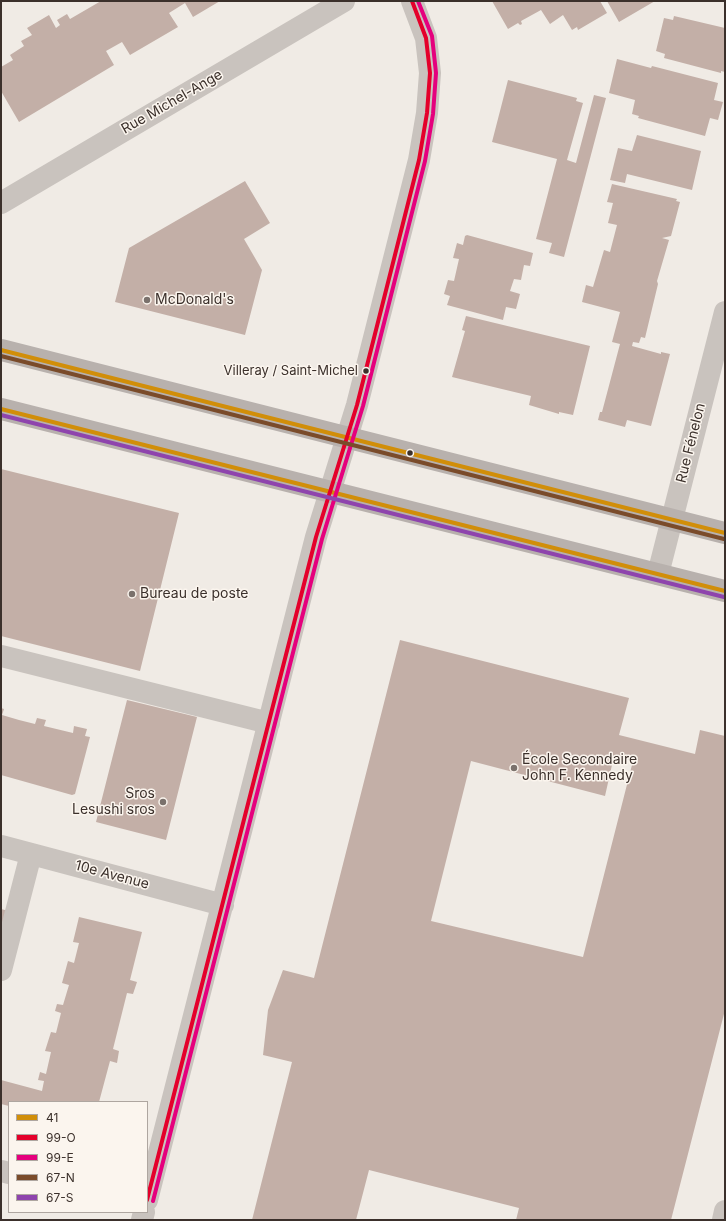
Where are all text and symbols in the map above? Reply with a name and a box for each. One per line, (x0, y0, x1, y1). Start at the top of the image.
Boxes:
street label: Rue Michel-Ange (118, 66, 226, 138)
place label: McDonald's (155, 292, 234, 308)
marker: McDonald's (142, 295, 152, 305)
place label: Villeray / Saint-Michel (224, 363, 358, 379)
marker: Villeray / Saint-Michel (361, 366, 371, 376)
street label: Rue Fénelon (673, 401, 709, 485)
unlabelled marker (405, 448, 415, 458)
place label: Bureau de poste (140, 586, 248, 602)
marker: Bureau de poste (127, 589, 137, 599)
place label: École Secondaire John F. Kennedy (522, 752, 637, 784)
marker: École Secondaire John F. Kennedy (509, 763, 519, 773)
place label: Sros Lesushi sros (72, 786, 155, 818)
marker: Sros Lesushi sros (158, 797, 168, 807)
street label: 10e Avenue (73, 857, 151, 893)
legend (8, 1101, 148, 1213)
text: 41 (46, 1110, 58, 1125)
text: 99-O (46, 1130, 76, 1145)
text: 99-E (46, 1150, 74, 1165)
text: 67-N (46, 1170, 75, 1185)
text: 67-S (46, 1190, 73, 1205)

